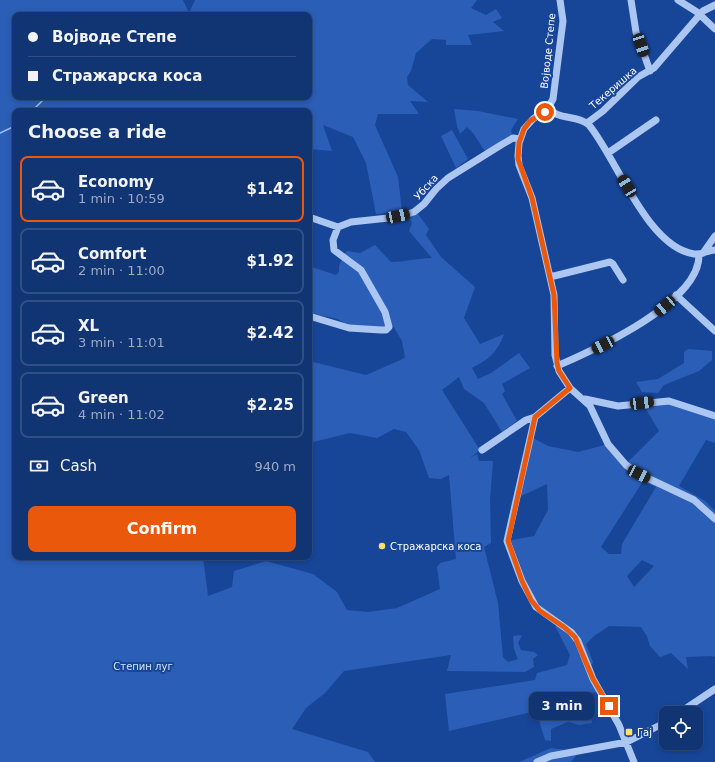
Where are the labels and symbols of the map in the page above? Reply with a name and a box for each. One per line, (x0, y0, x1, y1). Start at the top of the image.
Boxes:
street label: Војводе Степе (539, 13, 557, 89)
car (631, 32, 651, 58)
street label: Текеришка (587, 65, 639, 112)
route start (536, 103, 554, 121)
street label: Убска (412, 172, 440, 202)
car (616, 173, 638, 199)
car (385, 208, 411, 224)
car (652, 294, 678, 318)
car (590, 334, 616, 356)
car (629, 396, 655, 410)
car (626, 463, 652, 485)
marker: Стражарска коса (377, 541, 387, 551)
place label: Стражарска коса (390, 541, 481, 552)
park label: Степин луг (113, 661, 173, 672)
callout: 3 min (529, 692, 595, 720)
route end (600, 697, 618, 715)
marker: Гај (624, 727, 634, 737)
place label: Гај (637, 727, 652, 738)

